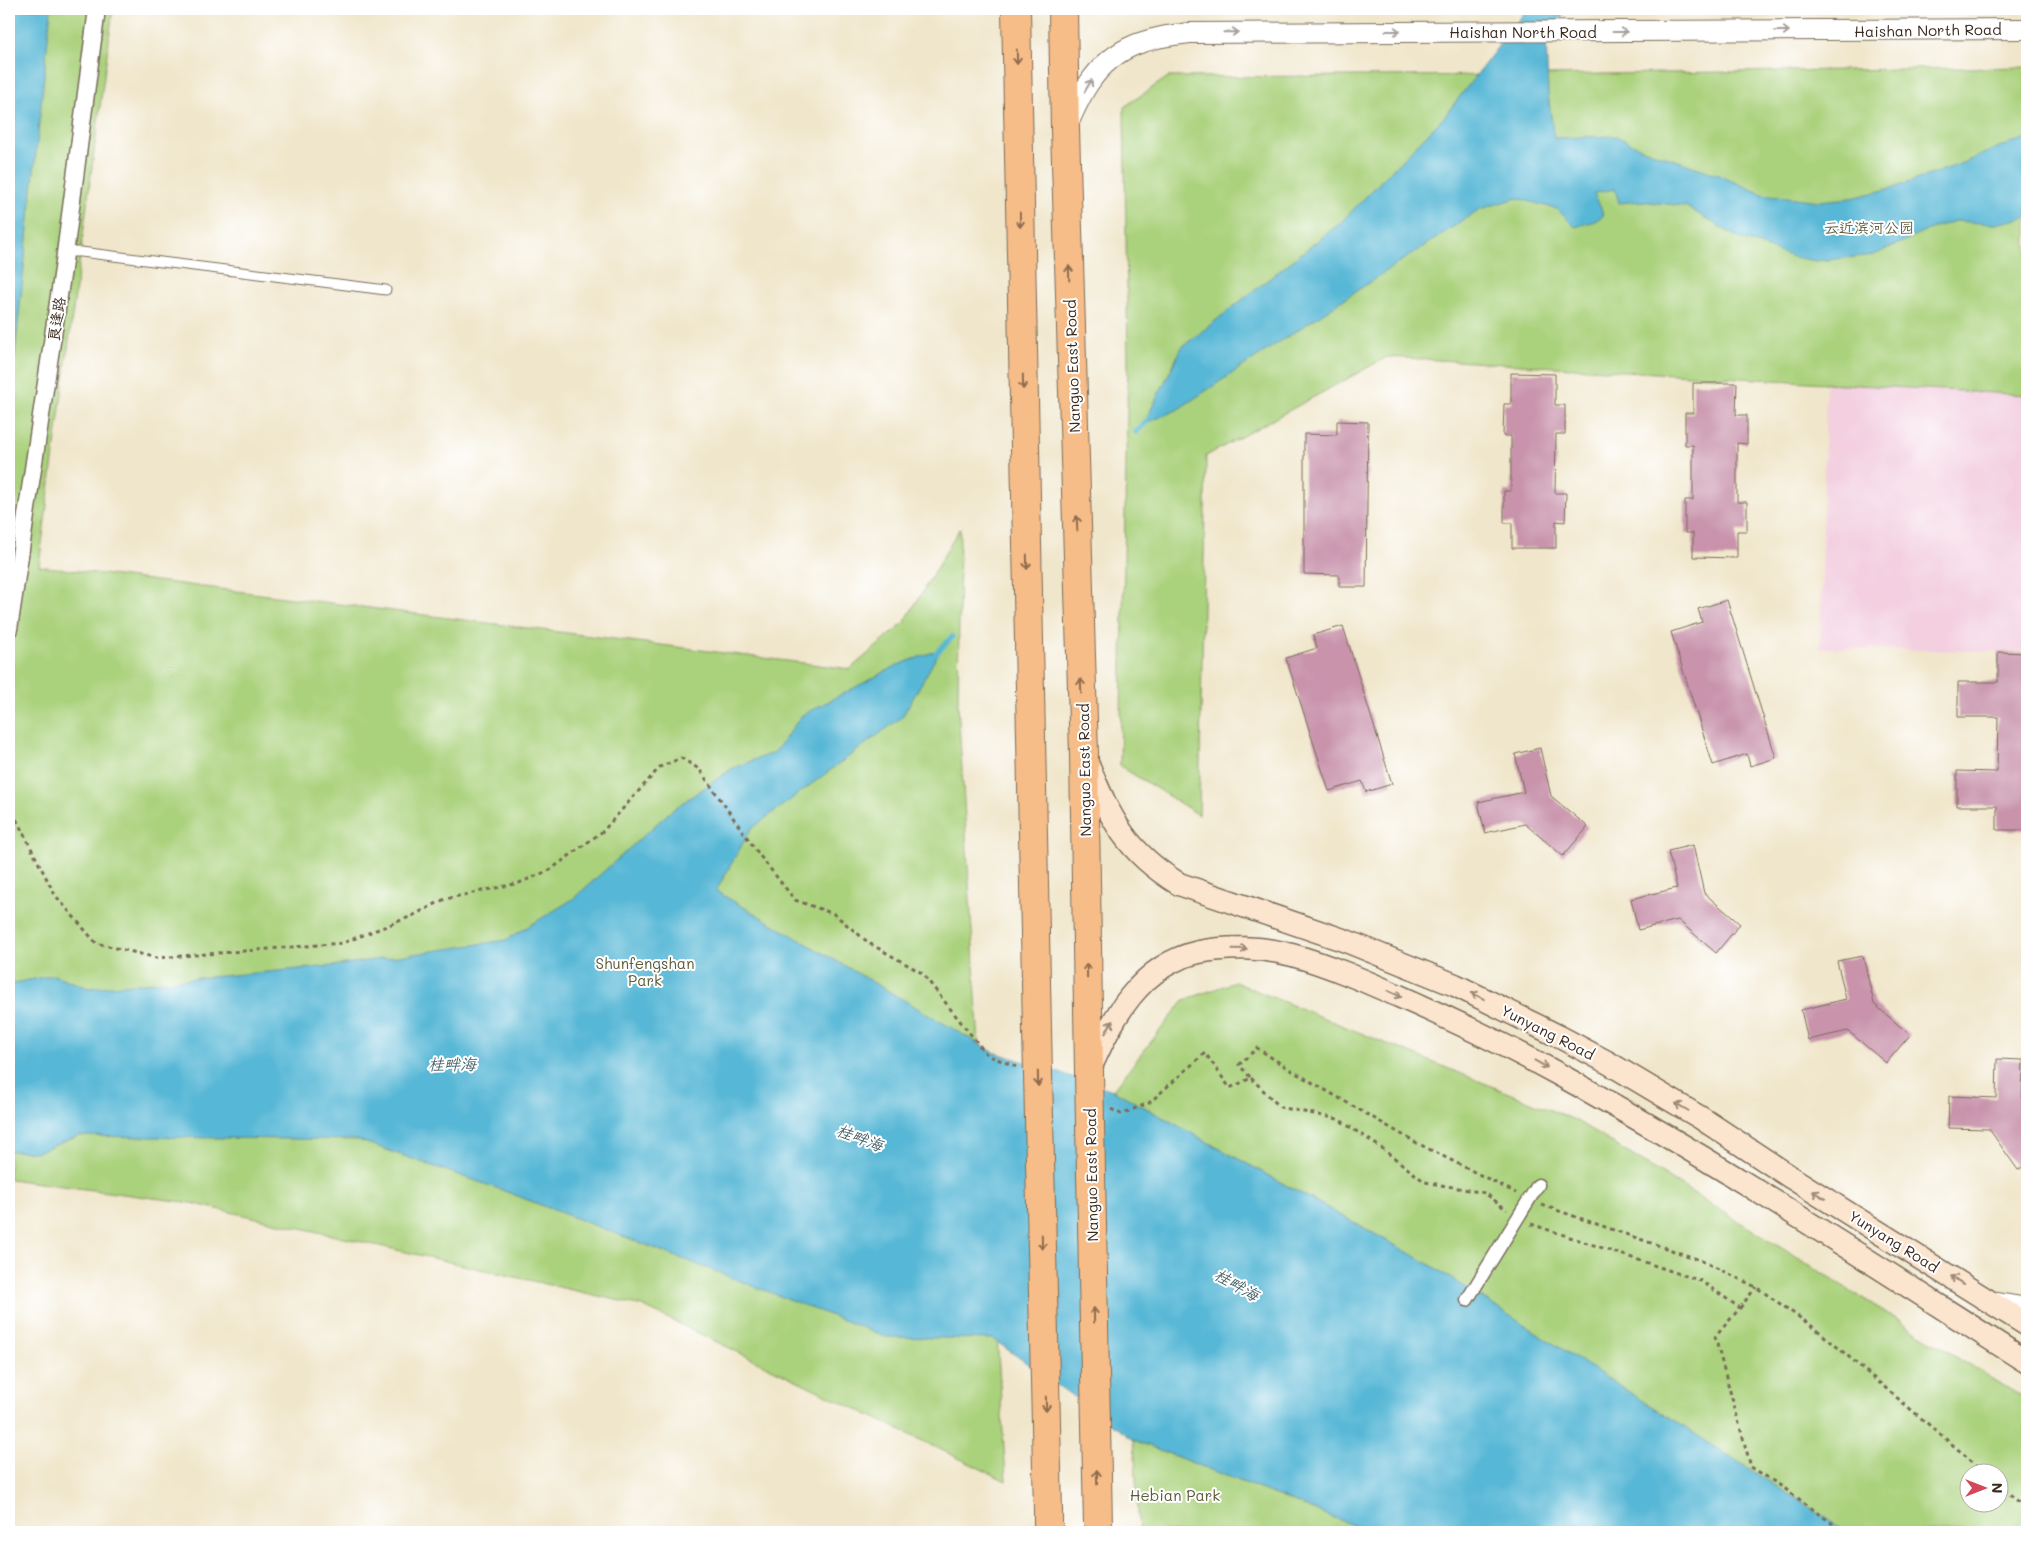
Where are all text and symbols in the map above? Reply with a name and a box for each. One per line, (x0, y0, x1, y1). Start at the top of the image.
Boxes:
street label: Haishan North Road (1854, 19, 2002, 41)
street label: Haishan North Road (1449, 22, 1597, 42)
one-way arrow (1385, 26, 1401, 36)
one-way arrow (1774, 26, 1790, 36)
one-way arrow (1222, 27, 1239, 37)
one-way arrow (1611, 27, 1627, 37)
one-way arrow (1012, 49, 1022, 65)
one-way arrow (1083, 80, 1093, 94)
one-way arrow (1015, 212, 1025, 228)
park label: 云近滨河公园 (1824, 217, 1914, 237)
one-way arrow (1064, 266, 1074, 282)
street label: 良逢路 (43, 295, 69, 343)
street label: Nanguo East Road (1060, 299, 1084, 433)
one-way arrow (1019, 374, 1028, 390)
one-way arrow (1072, 516, 1081, 532)
one-way arrow (1022, 554, 1032, 570)
one-way arrow (1077, 678, 1086, 694)
street label: Nanguo East Road (1073, 703, 1095, 837)
one-way arrow (1232, 944, 1248, 953)
park label: Shunfengshan Park (596, 953, 694, 990)
one-way arrow (1082, 963, 1092, 979)
one-way arrow (1387, 990, 1402, 1000)
one-way arrow (1470, 991, 1485, 1001)
street label: Yunyang Road (1498, 1000, 1598, 1064)
one-way arrow (1104, 1021, 1114, 1035)
water label: 桂畔海 (428, 1053, 478, 1074)
one-way arrow (1533, 1060, 1548, 1069)
one-way arrow (1033, 1070, 1043, 1087)
one-way arrow (1675, 1101, 1689, 1111)
street label: Nanguo East Road (1080, 1108, 1102, 1242)
water label: 桂畔海 (834, 1119, 888, 1156)
one-way arrow (1812, 1189, 1826, 1199)
street label: Yunyang Road (1845, 1205, 1943, 1277)
one-way arrow (1037, 1233, 1047, 1249)
water label: 桂畔海 (1211, 1263, 1265, 1306)
one-way arrow (1950, 1275, 1964, 1285)
one-way arrow (1089, 1307, 1099, 1323)
one-way arrow (1041, 1396, 1051, 1412)
north arrow (1958, 1464, 2008, 1514)
one-way arrow (1092, 1469, 1102, 1486)
text: N (1988, 1483, 2007, 1493)
park label: Hebian Park (1130, 1485, 1220, 1505)

